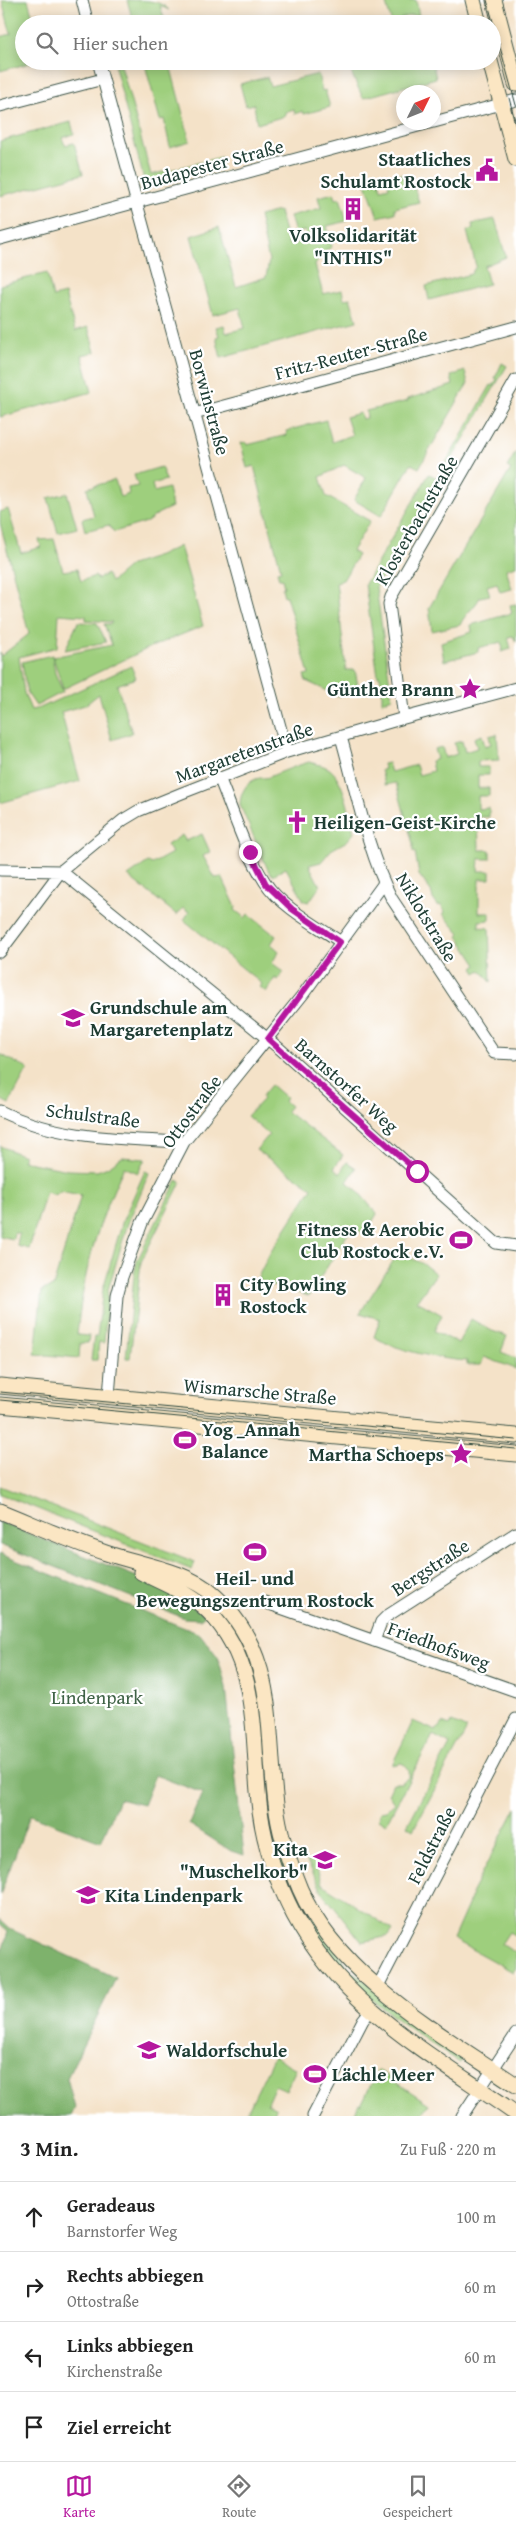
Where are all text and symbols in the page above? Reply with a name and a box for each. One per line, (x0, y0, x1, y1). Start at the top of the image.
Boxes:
search box (15, 15, 501, 70)
icon: search (33, 29, 61, 57)
text: Hier suchen (73, 29, 168, 57)
north arrow (396, 85, 441, 130)
street label: Budapester Straße (137, 131, 287, 197)
place label: Staatliches Schulamt Rostock (321, 145, 471, 195)
public building icon: Staatliches Schulamt Rostock (474, 157, 500, 183)
building icon: Volksolidarität "INTHIS" (340, 196, 366, 222)
place label: Volksolidarität "INTHIS" (289, 221, 418, 271)
street label: Fritz-Reuter-Straße (272, 319, 430, 387)
street label: Borwinstraße (182, 346, 238, 458)
street label: Klosterbachstraße (367, 450, 465, 590)
place label: Günther Brann (327, 675, 455, 703)
place icon: Günther Brann (457, 676, 483, 702)
street label: Margaretenstraße (171, 714, 317, 790)
place label: Heiligen-Geist-Kirche (314, 808, 496, 836)
church icon: Heiligen-Geist-Kirche (284, 809, 310, 835)
route end (239, 841, 262, 864)
street label: Niklotstraße (389, 867, 465, 967)
place label: Grundschule am Margaretenplatz (90, 993, 233, 1043)
school or university icon: Grundschule am Margaretenplatz (60, 1005, 86, 1031)
street label: Barnstorfer Weg (289, 1031, 405, 1140)
street label: Ottostraße (154, 1068, 228, 1154)
street label: Schulstraße (44, 1095, 142, 1135)
route start (406, 1160, 429, 1183)
place label: Fitness & Aerobic Club Rostock e.V. (297, 1215, 444, 1265)
sports icon: Fitness & Aerobic Club Rostock e.V. (448, 1227, 474, 1253)
place label: City Bowling Rostock (240, 1270, 347, 1320)
building icon: City Bowling Rostock (210, 1282, 236, 1308)
street label: Wismarsche Straße (182, 1370, 338, 1412)
place label: Yog _Annah Balance (202, 1415, 301, 1465)
sports icon: Yog _Annah Balance (172, 1427, 198, 1453)
place label: Martha Schoeps (309, 1440, 444, 1468)
place icon: Martha Schoeps (448, 1441, 474, 1467)
street label: Bergstraße (386, 1531, 475, 1603)
sports icon: Heil- und Bewegungszentrum Rostock (242, 1539, 268, 1565)
place label: Heil- und Bewegungszentrum Rostock (136, 1564, 374, 1614)
street label: Friedhofsweg (384, 1614, 495, 1677)
park label: Lindenpark (51, 1683, 143, 1711)
street label: Feldstraße (399, 1801, 463, 1889)
place label: Kita "Muschelkorb" (180, 1835, 308, 1885)
school or university icon: Kita "Muschelkorb" (312, 1847, 338, 1873)
place label: Kita Lindenpark (105, 1881, 243, 1909)
school or university icon: Kita Lindenpark (75, 1882, 101, 1908)
place label: Waldorfschule (166, 2036, 287, 2064)
school or university icon: Waldorfschule (136, 2037, 162, 2063)
place label: Lächle Meer (332, 2060, 435, 2088)
sports icon: Lächle Meer (302, 2061, 328, 2087)
text: 3 Min. (20, 2133, 78, 2164)
text: Zu Fuß · 220 m (400, 2137, 496, 2161)
text: Geradeaus (67, 2191, 155, 2219)
icon: ahead (20, 2203, 48, 2231)
text: 100 m (456, 2205, 496, 2229)
text: Barnstorfer Weg (67, 2219, 177, 2243)
text: Rechts abbiegen (67, 2261, 204, 2289)
icon: right (20, 2273, 48, 2301)
text: 60 m (464, 2275, 496, 2299)
text: Ottostraße (67, 2289, 139, 2313)
text: Links abbiegen (67, 2331, 193, 2359)
icon: left (20, 2343, 48, 2371)
text: 60 m (464, 2345, 496, 2369)
text: Kirchenstraße (67, 2359, 163, 2383)
icon: arrive (20, 2413, 48, 2441)
text: Ziel erreicht (67, 2413, 171, 2441)
tab: Karte (63, 2472, 96, 2522)
tab: Route (222, 2472, 256, 2522)
tab: Gespeichert (383, 2472, 453, 2522)

